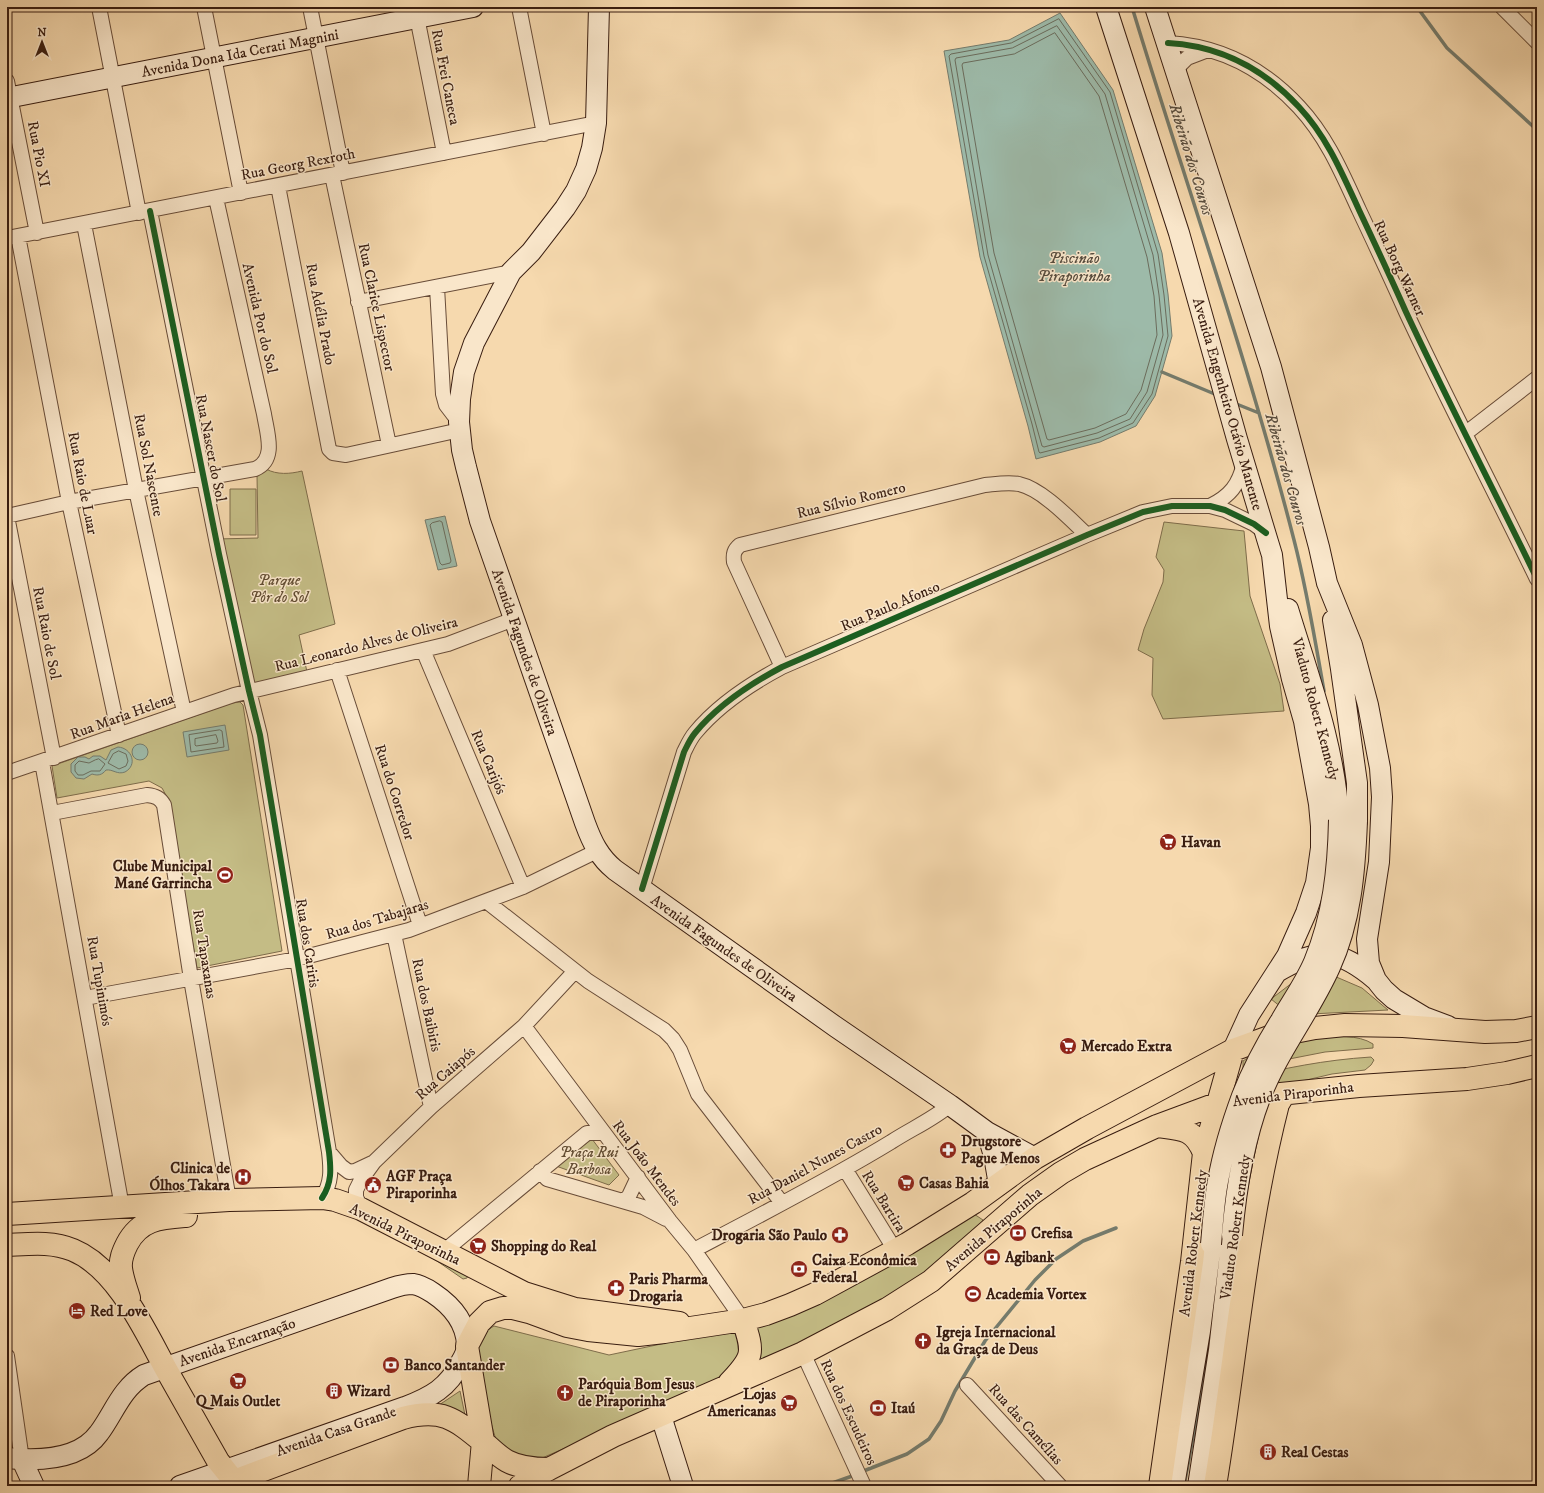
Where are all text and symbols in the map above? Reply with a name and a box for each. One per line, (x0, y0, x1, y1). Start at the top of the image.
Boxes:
north arrow (22, 22, 62, 62)
street label: Avenida Dona Ida Cerati Magnini (140, 25, 340, 82)
text: N (37, 26, 47, 40)
street label: Rua Frei Caneca (427, 28, 464, 127)
water label: Ribeirão dos Couros (1164, 100, 1218, 219)
street label: Rua Pio XI (23, 119, 54, 189)
street label: Rua Georg Rexroth (239, 144, 357, 185)
street label: Rua Borg Warner (1369, 217, 1430, 320)
street label: Rua Clarice Lispector (354, 241, 399, 373)
water label: Piscinão Piraporinha (1037, 248, 1111, 286)
street label: Avenida Por do Sol (238, 261, 282, 376)
street label: Rua Adélia Prado (301, 261, 340, 367)
street label: Avenida Engenheiro Otávio Manente (1188, 296, 1267, 513)
street label: Rua Nascer do Sol (191, 393, 230, 504)
water label: Ribeirão dos Couros (1260, 410, 1312, 529)
street label: Rua Sol Nascente (129, 412, 168, 518)
street label: Rua Raio de Luar (63, 430, 102, 537)
street label: Rua Sílvio Romero (795, 478, 907, 523)
street label: Avenida Fagundes de Oliveira (487, 567, 562, 738)
park label: Parque Pôr do Sol (250, 571, 310, 607)
street label: Rua Paulo Afonso (838, 577, 943, 636)
street label: Rua Raio de Sol (28, 585, 65, 682)
street label: Rua Leonardo Alves de Oliveira (273, 612, 460, 676)
street label: Viaduto Robert Kennedy (1287, 635, 1344, 783)
street label: Rua Maria Helena (68, 689, 177, 744)
street label: Rua Carijós (466, 727, 511, 797)
street label: Rua do Corredor (370, 742, 419, 843)
supermarket icon: Havan (1158, 832, 1178, 852)
place label: Havan (1181, 833, 1221, 852)
place label: Clube Municipal Mané Garrincha (113, 857, 213, 893)
sports icon: Clube Municipal Mané Garrincha (215, 865, 235, 885)
street label: Avenida Fagundes de Oliveira (647, 891, 801, 1007)
street label: Rua dos Tabajaras (323, 895, 431, 944)
street label: Rua dos Cariris (291, 897, 324, 989)
street label: Rua Tapaxanas (188, 908, 221, 1000)
street label: Rua Tupinimós (82, 935, 117, 1028)
street label: Rua dos Baibiris (407, 957, 446, 1053)
supermarket icon: Mercado Extra (1058, 1036, 1078, 1056)
place label: Mercado Extra (1081, 1037, 1172, 1056)
street label: Rua Caiapós (411, 1042, 479, 1105)
street label: Avenida Piraporinha (1232, 1078, 1355, 1111)
street label: Rua João Mendes (608, 1116, 685, 1210)
street label: Rua Daniel Nunes Castro (745, 1120, 886, 1209)
place label: Drugstore Pague Menos (961, 1132, 1040, 1168)
pharmacy icon: Drugstore Pague Menos (938, 1140, 958, 1160)
park label: Praça Rui Barbosa (560, 1143, 619, 1179)
street label: Viaduto Robert Kennedy (1216, 1152, 1255, 1302)
place label: Clinica de Ólhos Takara (150, 1159, 231, 1195)
hospital icon: Clinica de Ólhos Takara (233, 1167, 253, 1187)
place label: AGF Praça Piraporinha (385, 1167, 457, 1203)
street label: Rua Bartira (857, 1167, 910, 1236)
street label: Avenida Robert Kennedy (1175, 1168, 1212, 1318)
supermarket icon: Casas Bahia (896, 1173, 916, 1193)
place label: Casas Bahia (919, 1174, 990, 1193)
public building icon: AGF Praça Piraporinha (363, 1175, 383, 1195)
street label: Avenida Piraporinha (941, 1183, 1046, 1276)
street label: Avenida Piraporinha (346, 1199, 464, 1270)
bank icon: Crefisa (1008, 1223, 1028, 1243)
place label: Crefisa (1031, 1224, 1073, 1243)
pharmacy icon: Drogaria São Paulo (830, 1225, 850, 1245)
place label: Drogaria São Paulo (711, 1226, 828, 1245)
supermarket icon: Shopping do Real (468, 1236, 488, 1256)
place label: Shopping do Real (491, 1237, 597, 1256)
bank icon: Agibank (982, 1247, 1002, 1267)
place label: Agibank (1004, 1248, 1055, 1267)
place label: Caixa Econômica Federal (812, 1251, 917, 1287)
bank icon: Caixa Econômica Federal (789, 1259, 809, 1279)
place label: Paris Pharma Drogaria (629, 1270, 709, 1306)
pharmacy icon: Paris Pharma Drogaria (606, 1278, 626, 1298)
sports icon: Academia Vortex (963, 1284, 983, 1304)
place label: Academia Vortex (985, 1285, 1087, 1304)
hotel icon: Red Love (67, 1301, 87, 1321)
place label: Red Love (90, 1302, 148, 1321)
street label: Avenida Encarnação (176, 1314, 298, 1371)
place label: Igreja Internacional da Graça de Deus (936, 1323, 1056, 1359)
church icon: Igreja Internacional da Graça de Deus (913, 1331, 933, 1351)
bank icon: Banco Santander (381, 1355, 401, 1375)
place label: Banco Santander (404, 1356, 505, 1375)
street label: Rua dos Escudeiros (816, 1356, 881, 1468)
supermarket icon: Q Mais Outlet (228, 1371, 248, 1391)
place label: Paróquia Bom Jesus de Piraporinha (578, 1375, 695, 1411)
street label: Rua das Camélias (984, 1380, 1067, 1469)
building icon: Wizard (324, 1381, 344, 1401)
place label: Wizard (346, 1382, 391, 1401)
church icon: Paróquia Bom Jesus de Piraporinha (555, 1383, 575, 1403)
place label: Lojas Americanas (707, 1385, 776, 1421)
place label: Q Mais Outlet (196, 1392, 281, 1411)
supermarket icon: Lojas Americanas (779, 1393, 799, 1413)
bank icon: Itaú (868, 1398, 888, 1418)
place label: Itaú (891, 1399, 916, 1418)
street label: Avenida Casa Grande (274, 1402, 399, 1461)
building icon: Real Cestas (1258, 1442, 1278, 1462)
place label: Real Cestas (1281, 1443, 1349, 1462)

